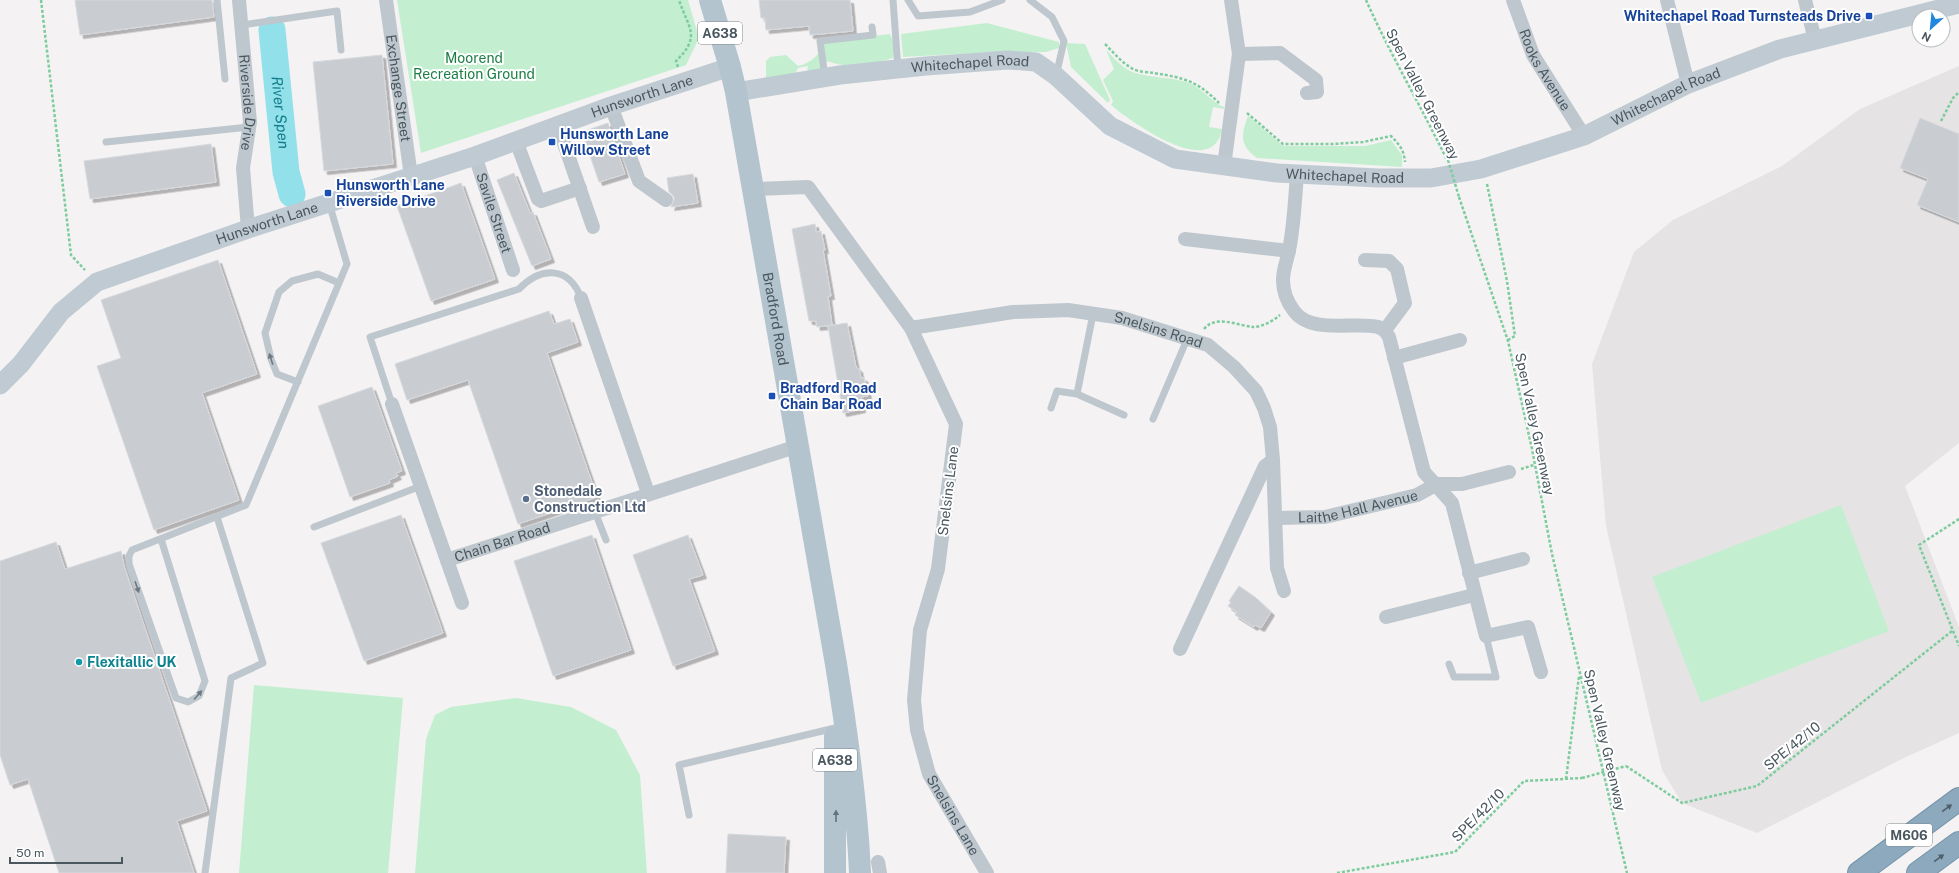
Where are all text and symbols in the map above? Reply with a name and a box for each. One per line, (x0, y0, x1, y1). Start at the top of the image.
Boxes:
place label: Whitechapel Road Turnsteads Drive (1624, 8, 1861, 24)
north arrow (1911, 8, 1951, 48)
marker: Whitechapel Road Turnsteads Drive (1864, 11, 1874, 21)
road number: A638 (698, 22, 742, 44)
street label: Spen Valley Greenway (1383, 26, 1463, 163)
street label: Rooks Avenue (1516, 27, 1574, 114)
text: N (1920, 30, 1933, 44)
street label: Exchange Street (383, 33, 414, 143)
park label: Moorend Recreation Ground (413, 50, 535, 82)
street label: Whitechapel Road (910, 52, 1030, 76)
street label: Riverside Drive (236, 54, 259, 152)
street label: Whitechapel Road (1609, 64, 1723, 129)
street label: Hunsworth Lane (589, 72, 695, 121)
water label: River Spen (269, 75, 293, 150)
place label: Hunsworth Lane Willow Street (560, 126, 669, 158)
marker: Hunsworth Lane Willow Street (547, 137, 557, 147)
street label: Whitechapel Road (1285, 165, 1404, 186)
street label: Savile Street (473, 171, 515, 255)
place label: Hunsworth Lane Riverside Drive (336, 177, 445, 209)
marker: Hunsworth Lane Riverside Drive (323, 188, 333, 198)
street label: Hunsworth Lane (214, 199, 320, 248)
street label: Bradford Road (760, 271, 792, 367)
street label: Snelsins Road (1113, 309, 1205, 351)
street label: Spen Valley Greenway (1512, 351, 1558, 497)
one-way arrow (268, 352, 274, 364)
place label: Bradford Road Chain Bar Road (780, 380, 882, 412)
marker: Bradford Road Chain Bar Road (767, 391, 777, 401)
street label: Snelsins Lane (935, 445, 961, 537)
place label: Stonedale Construction Ltd (534, 483, 646, 515)
street label: Laithe Hall Avenue (1298, 487, 1419, 526)
marker: Stonedale Construction Ltd (521, 494, 531, 504)
street label: Chain Bar Road (452, 519, 552, 565)
one-way arrow (134, 581, 140, 593)
place label: Flexitallic UK (87, 654, 177, 670)
marker: Flexitallic UK (74, 657, 84, 667)
street label: Spen Valley Greenway (1581, 668, 1629, 813)
one-way arrow (193, 690, 203, 700)
street label: SPE/42/10 (1760, 718, 1824, 774)
road number: A638 (813, 749, 857, 771)
street label: Snelsins Lane (923, 772, 983, 858)
street label: SPE/42/10 (1448, 785, 1508, 845)
one-way arrow (1941, 804, 1952, 812)
one-way arrow (833, 809, 839, 822)
road number: M606 (1886, 824, 1932, 846)
scale bar (10, 839, 122, 865)
text: 50 m (16, 846, 44, 860)
one-way arrow (1933, 854, 1944, 862)

